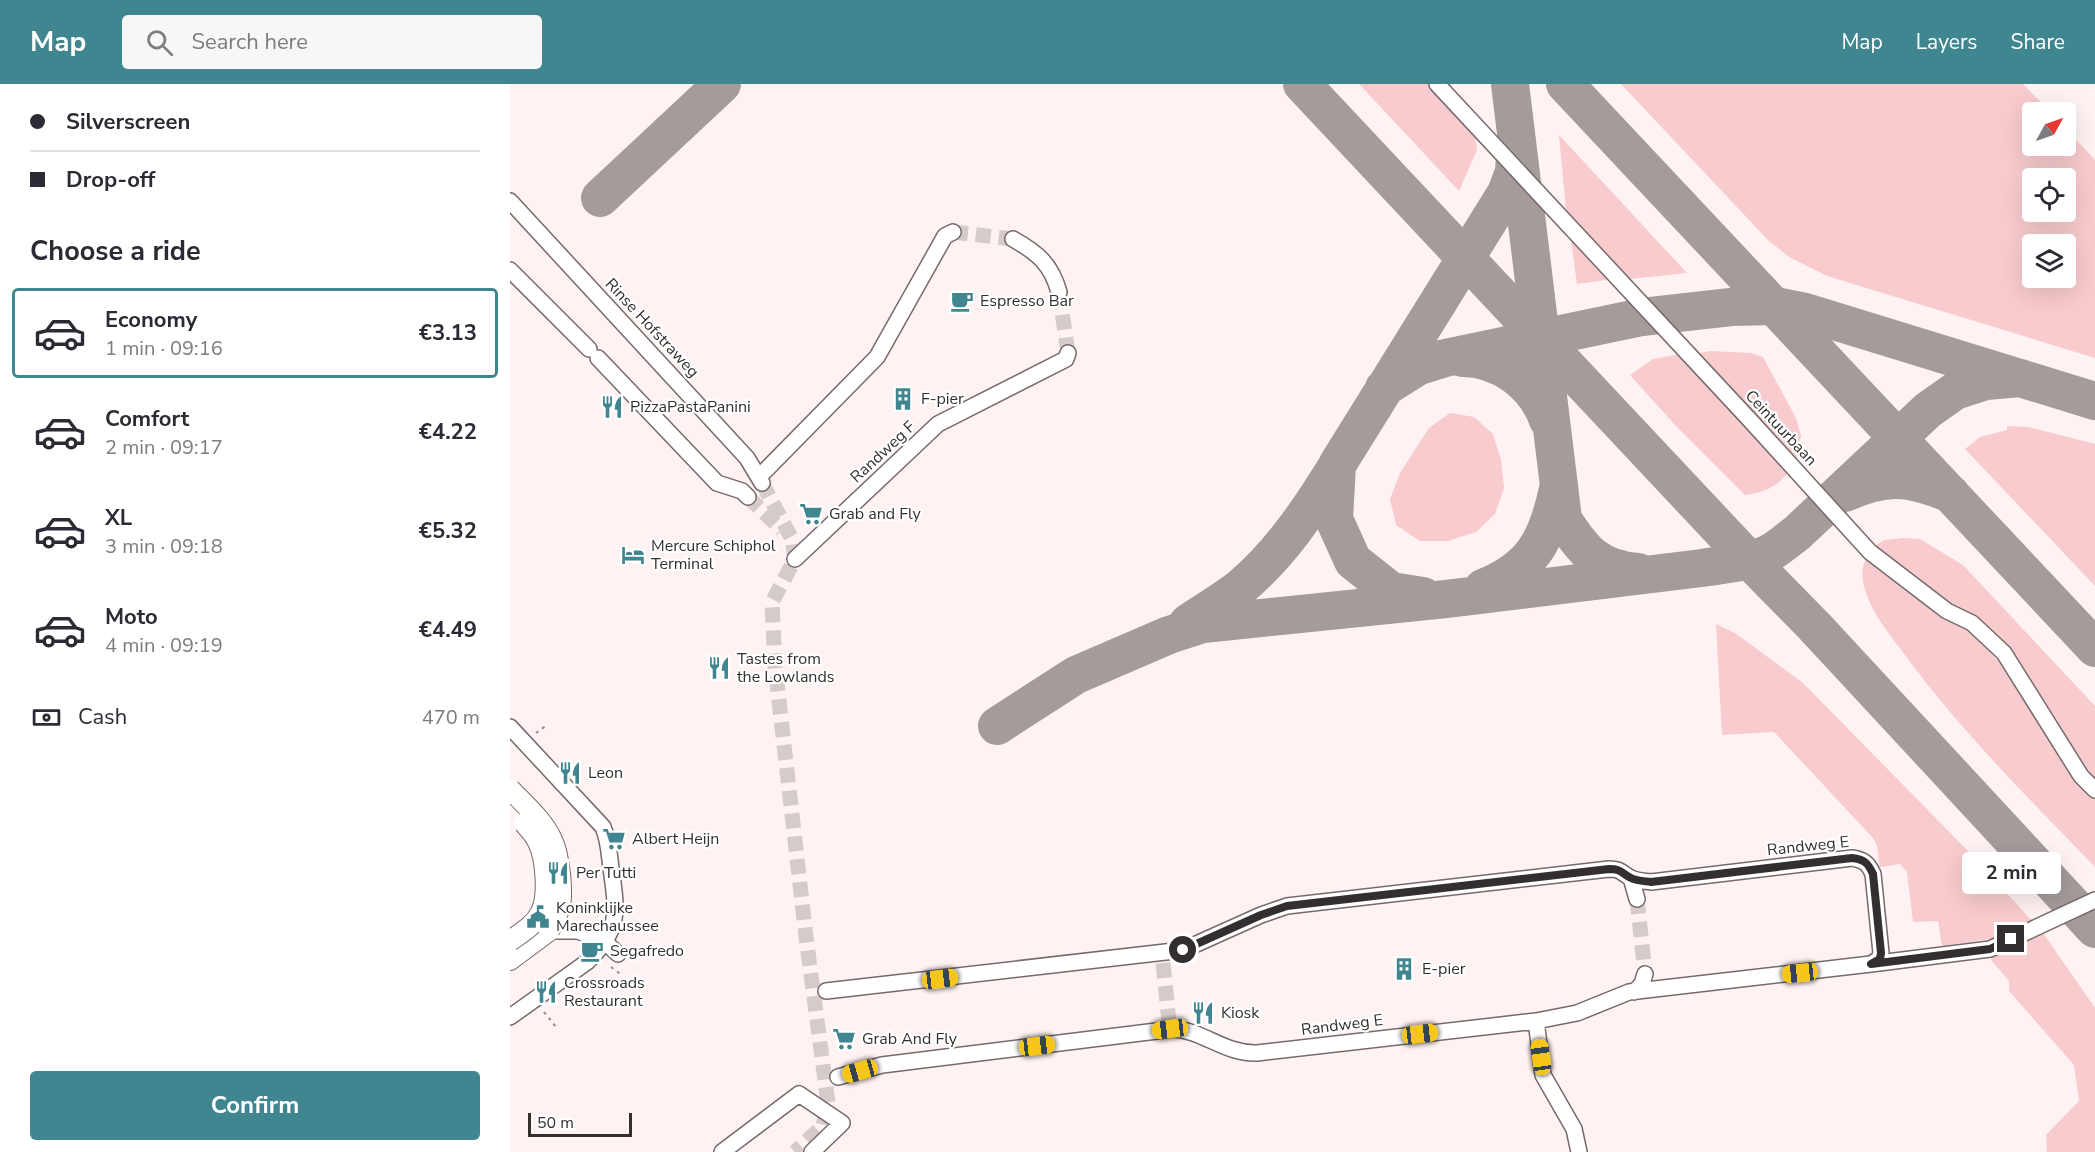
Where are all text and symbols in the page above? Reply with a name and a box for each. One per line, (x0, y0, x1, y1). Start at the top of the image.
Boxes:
search box (122, 15, 542, 69)
text: Map (30, 23, 86, 61)
icon: search (143, 26, 176, 59)
text: Search here (191, 27, 308, 57)
text: Map (1841, 28, 1883, 56)
text: Layers (1916, 28, 1977, 56)
text: Share (2010, 28, 2065, 56)
north arrow (2022, 102, 2076, 156)
map controls (2022, 102, 2076, 288)
text: Silverscreen (66, 107, 190, 137)
text: Drop-off (66, 165, 155, 195)
button: locate (2022, 168, 2076, 222)
text: Choose a ride (30, 233, 201, 270)
button: layers (2022, 234, 2076, 288)
street label: Rinse Hofstraweg (600, 273, 704, 383)
cafe icon: Espresso Bar (949, 288, 975, 314)
place label: Espresso Bar (980, 290, 1074, 312)
text: Economy (105, 305, 197, 335)
icon: car (33, 306, 87, 360)
text: €3.13 (419, 318, 477, 348)
text: 1 min · 09:16 (105, 335, 223, 362)
street label: Ceintuurbaan (1740, 385, 1822, 471)
building icon: F-pier (890, 386, 916, 412)
place label: F-pier (921, 388, 964, 410)
restaurant icon: PizzaPastaPanini (599, 394, 625, 420)
place label: PizzaPastaPanini (630, 396, 751, 418)
text: Comfort (105, 404, 189, 434)
icon: car (33, 405, 87, 459)
street label: Randweg F (846, 416, 921, 488)
text: €4.22 (419, 417, 477, 447)
text: 2 min · 09:17 (105, 434, 223, 461)
supermarket icon: Grab and Fly (798, 501, 824, 527)
text: XL (105, 503, 132, 533)
place label: Grab and Fly (829, 503, 922, 525)
icon: car (33, 504, 87, 558)
text: €5.32 (419, 516, 477, 546)
text: 3 min · 09:18 (105, 533, 223, 560)
place label: Mercure Schiphol Terminal (651, 535, 776, 575)
hotel icon: Mercure Schiphol Terminal (620, 542, 646, 568)
text: Moto (105, 602, 158, 632)
icon: car (33, 603, 87, 657)
text: €4.49 (419, 615, 477, 645)
text: 4 min · 09:19 (105, 632, 223, 659)
place label: Tastes from the Lowlands (737, 648, 834, 688)
restaurant icon: Tastes from the Lowlands (706, 655, 732, 681)
icon: cash (30, 701, 63, 734)
text: Cash (78, 702, 127, 732)
text: 470 m (422, 704, 480, 731)
restaurant icon: Leon (557, 760, 583, 786)
place label: Leon (588, 762, 623, 784)
supermarket icon: Albert Heijn (601, 826, 627, 852)
place label: Albert Heijn (632, 828, 719, 850)
street label: Randweg E (1766, 831, 1850, 861)
callout: 2 min (1962, 852, 2060, 894)
text: 2 min (1986, 859, 2037, 886)
restaurant icon: Per Tutti (545, 860, 571, 886)
place label: Per Tutti (576, 862, 636, 884)
place label: Koninklijke Marechaussee (556, 897, 659, 937)
public building icon: Koninklijke Marechaussee (525, 904, 551, 930)
route end (1997, 925, 2024, 952)
route start (1169, 936, 1196, 963)
cafe icon: Segafredo (579, 938, 605, 964)
place label: Segafredo (610, 940, 684, 962)
building icon: E-pier (1391, 956, 1417, 982)
place label: E-pier (1422, 958, 1466, 980)
car (1781, 962, 1819, 984)
car (921, 968, 959, 990)
place label: Crossroads Restaurant (564, 972, 645, 1012)
restaurant icon: Crossroads Restaurant (533, 979, 559, 1005)
restaurant icon: Kiosk (1190, 1000, 1216, 1026)
place label: Kiosk (1221, 1002, 1260, 1024)
street label: Randweg E (1300, 1009, 1384, 1041)
car (1151, 1018, 1189, 1040)
car (1401, 1023, 1439, 1045)
supermarket icon: Grab And Fly (831, 1026, 857, 1052)
place label: Grab And Fly (862, 1028, 958, 1050)
car (1018, 1035, 1056, 1057)
car (1530, 1038, 1552, 1076)
car (840, 1057, 880, 1085)
button: Confirm (30, 1071, 480, 1140)
scale bar (528, 1110, 632, 1138)
text: 50 m (537, 1112, 574, 1134)

